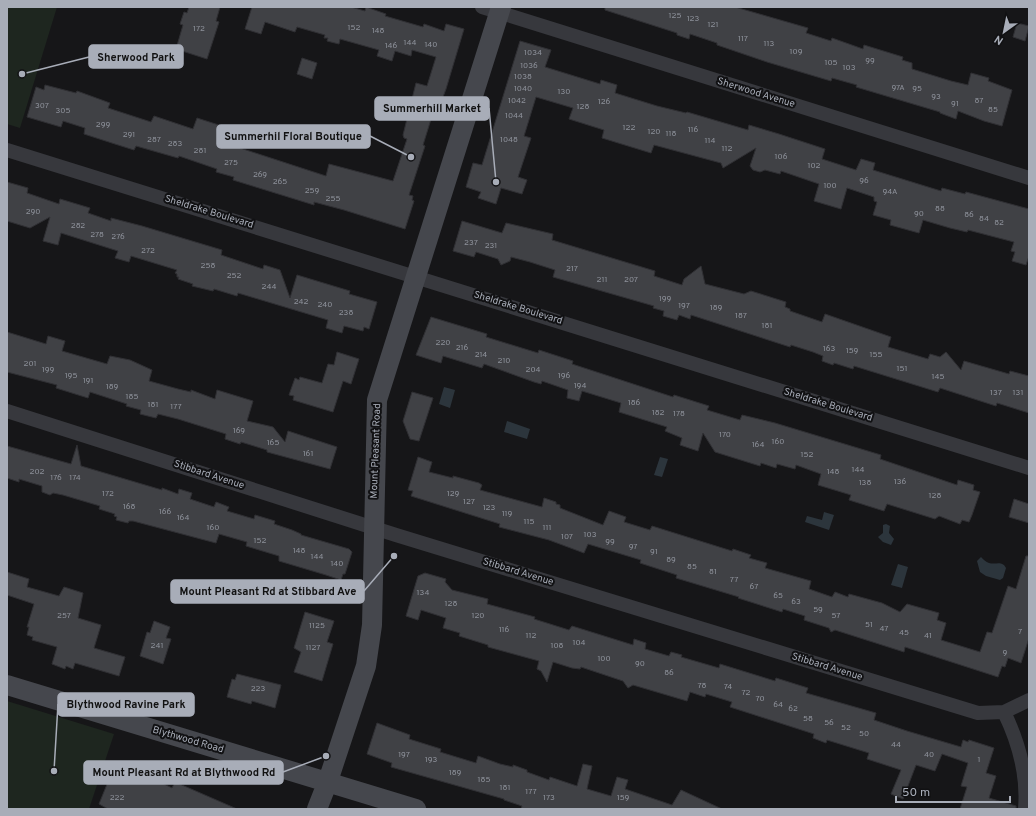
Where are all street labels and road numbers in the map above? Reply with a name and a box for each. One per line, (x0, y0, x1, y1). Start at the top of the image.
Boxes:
street label: Sherwood Avenue (716, 75, 796, 111)
street label: Sheldrake Boulevard (163, 192, 255, 232)
street label: Sheldrake Boulevard (472, 288, 564, 328)
street label: Sheldrake Boulevard (782, 385, 874, 425)
street label: Mount Pleasant Road (368, 403, 384, 499)
street label: Stibbard Avenue (172, 457, 246, 493)
street label: Stibbard Avenue (481, 555, 555, 589)
street label: Stibbard Avenue (790, 650, 864, 684)
street label: Blythwood Road (151, 724, 225, 756)

